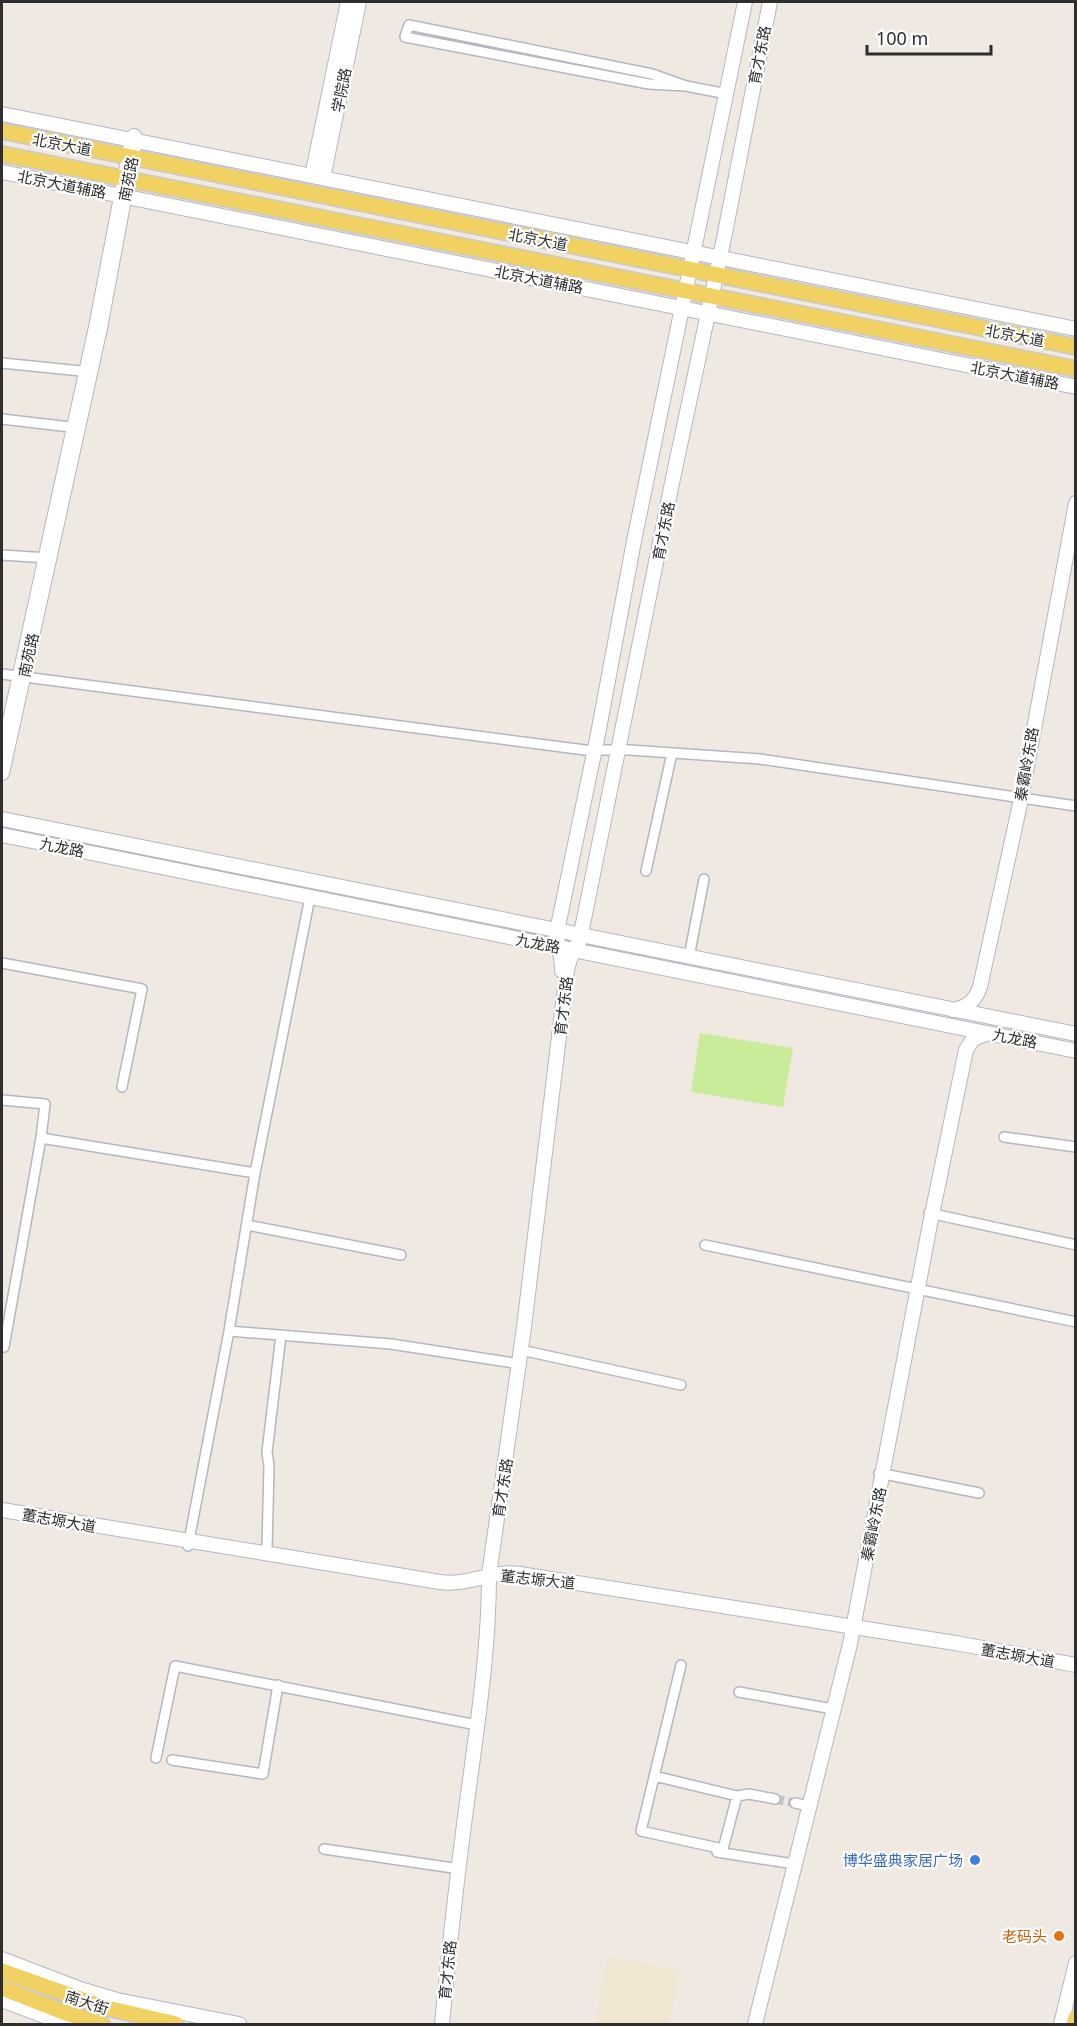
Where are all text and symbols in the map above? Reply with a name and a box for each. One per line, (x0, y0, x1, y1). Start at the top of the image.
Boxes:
scale bar (867, 18, 992, 56)
street label: 育才东路 (743, 24, 775, 86)
text: 100 m (876, 26, 928, 50)
street label: 学院路 (327, 66, 355, 114)
street label: 北京大道 (31, 128, 93, 160)
street label: 南苑路 (114, 155, 142, 203)
street label: 北京大道辅路 (16, 166, 108, 202)
street label: 北京大道 (507, 223, 569, 255)
street label: 北京大道辅路 (493, 261, 585, 297)
street label: 北京大道 (984, 319, 1046, 351)
street label: 北京大道辅路 (969, 357, 1061, 393)
street label: 育才东路 (647, 500, 679, 562)
street label: 南苑路 (14, 631, 42, 679)
street label: 秦霸岭东路 (1010, 725, 1042, 803)
street label: 九龙路 (38, 833, 86, 861)
street label: 九龙路 (514, 929, 562, 957)
street label: 育才东路 (549, 975, 577, 1037)
street label: 九龙路 (991, 1024, 1039, 1052)
street label: 育才东路 (487, 1457, 517, 1519)
street label: 秦霸岭东路 (856, 1485, 890, 1563)
street label: 董志塬大道 (20, 1504, 98, 1536)
street label: 董志塬大道 (500, 1565, 576, 1593)
street label: 董志塬大道 (979, 1639, 1057, 1671)
place label: 博华盛典家居广场 (843, 1850, 963, 1870)
marker: 博华盛典家居广场 (968, 1853, 982, 1867)
place label: 老码头 (1002, 1926, 1047, 1946)
marker: 老码头 (1052, 1929, 1066, 1943)
street label: 育才东路 (434, 1939, 460, 2001)
street label: 南大街 (63, 1986, 111, 2018)

